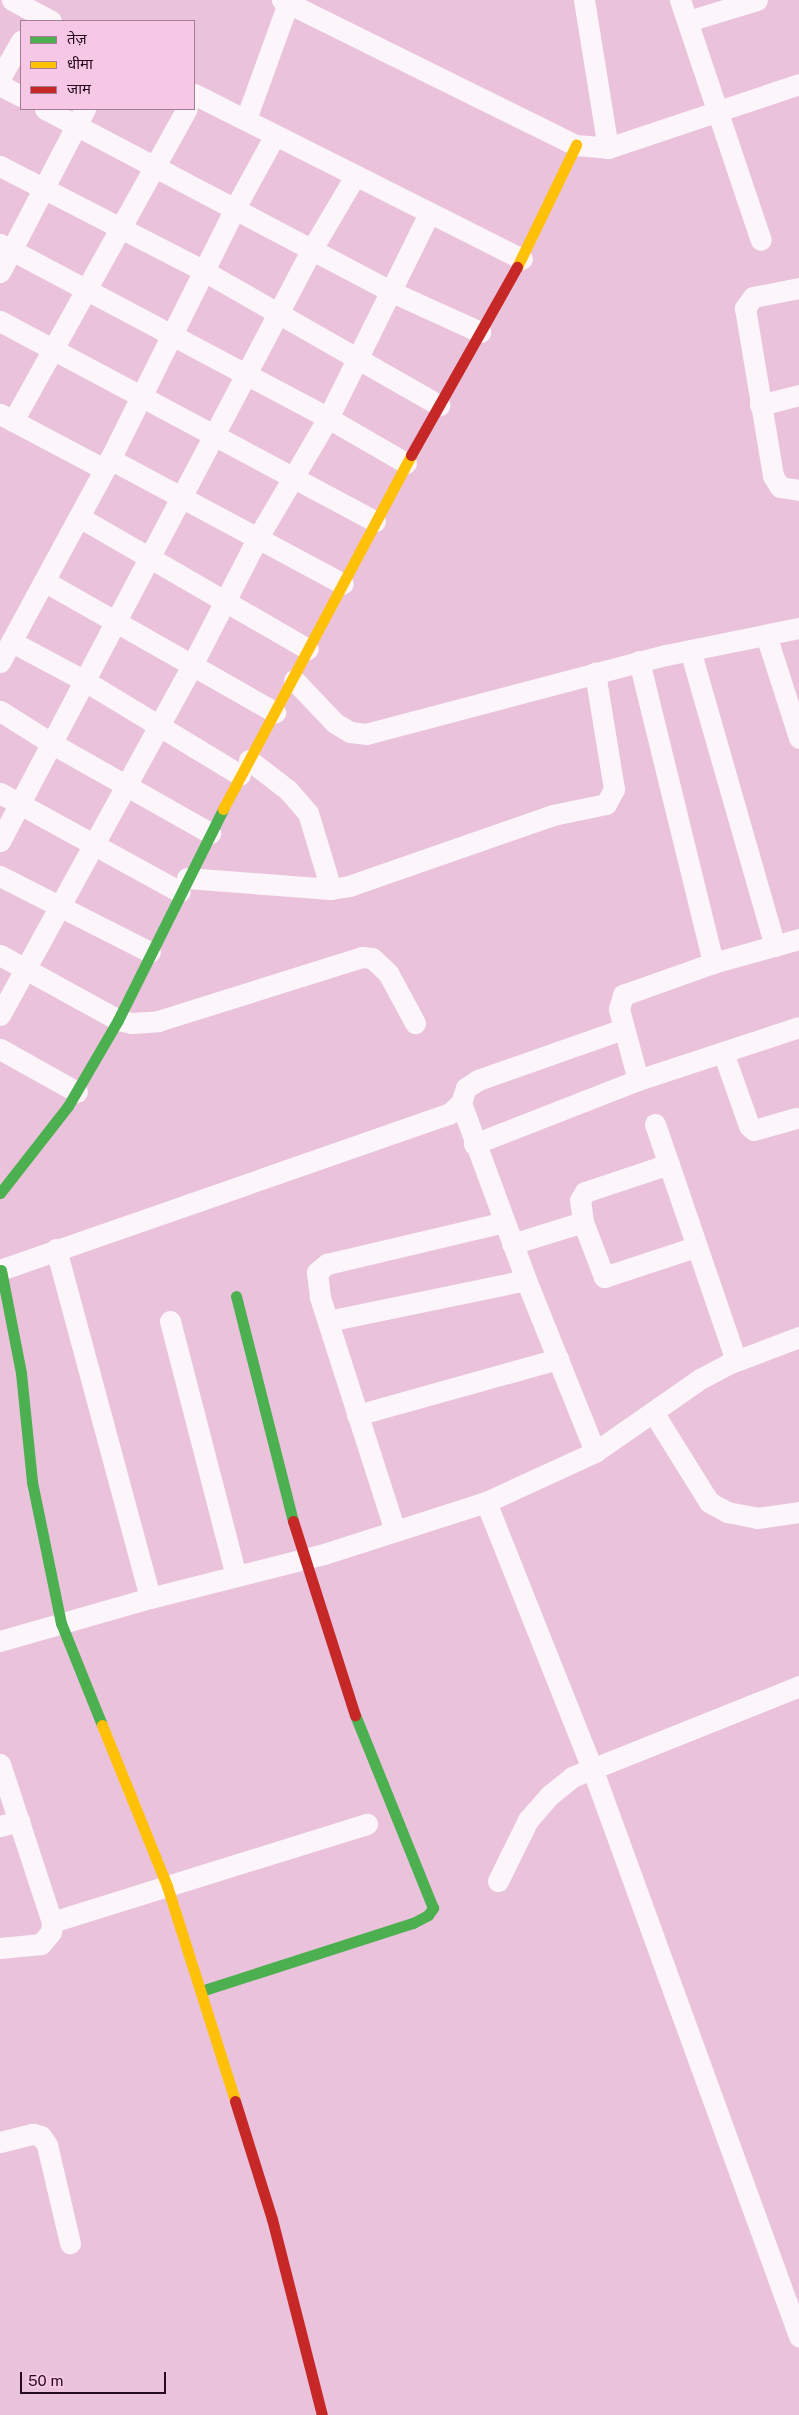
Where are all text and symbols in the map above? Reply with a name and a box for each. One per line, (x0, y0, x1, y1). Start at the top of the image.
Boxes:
legend (20, 20, 195, 110)
text: तेज़ (67, 30, 87, 47)
text: धीमा (67, 55, 93, 72)
text: जाम (67, 80, 91, 97)
scale bar (22, 2362, 169, 2394)
text: 50 m (28, 2372, 63, 2389)

